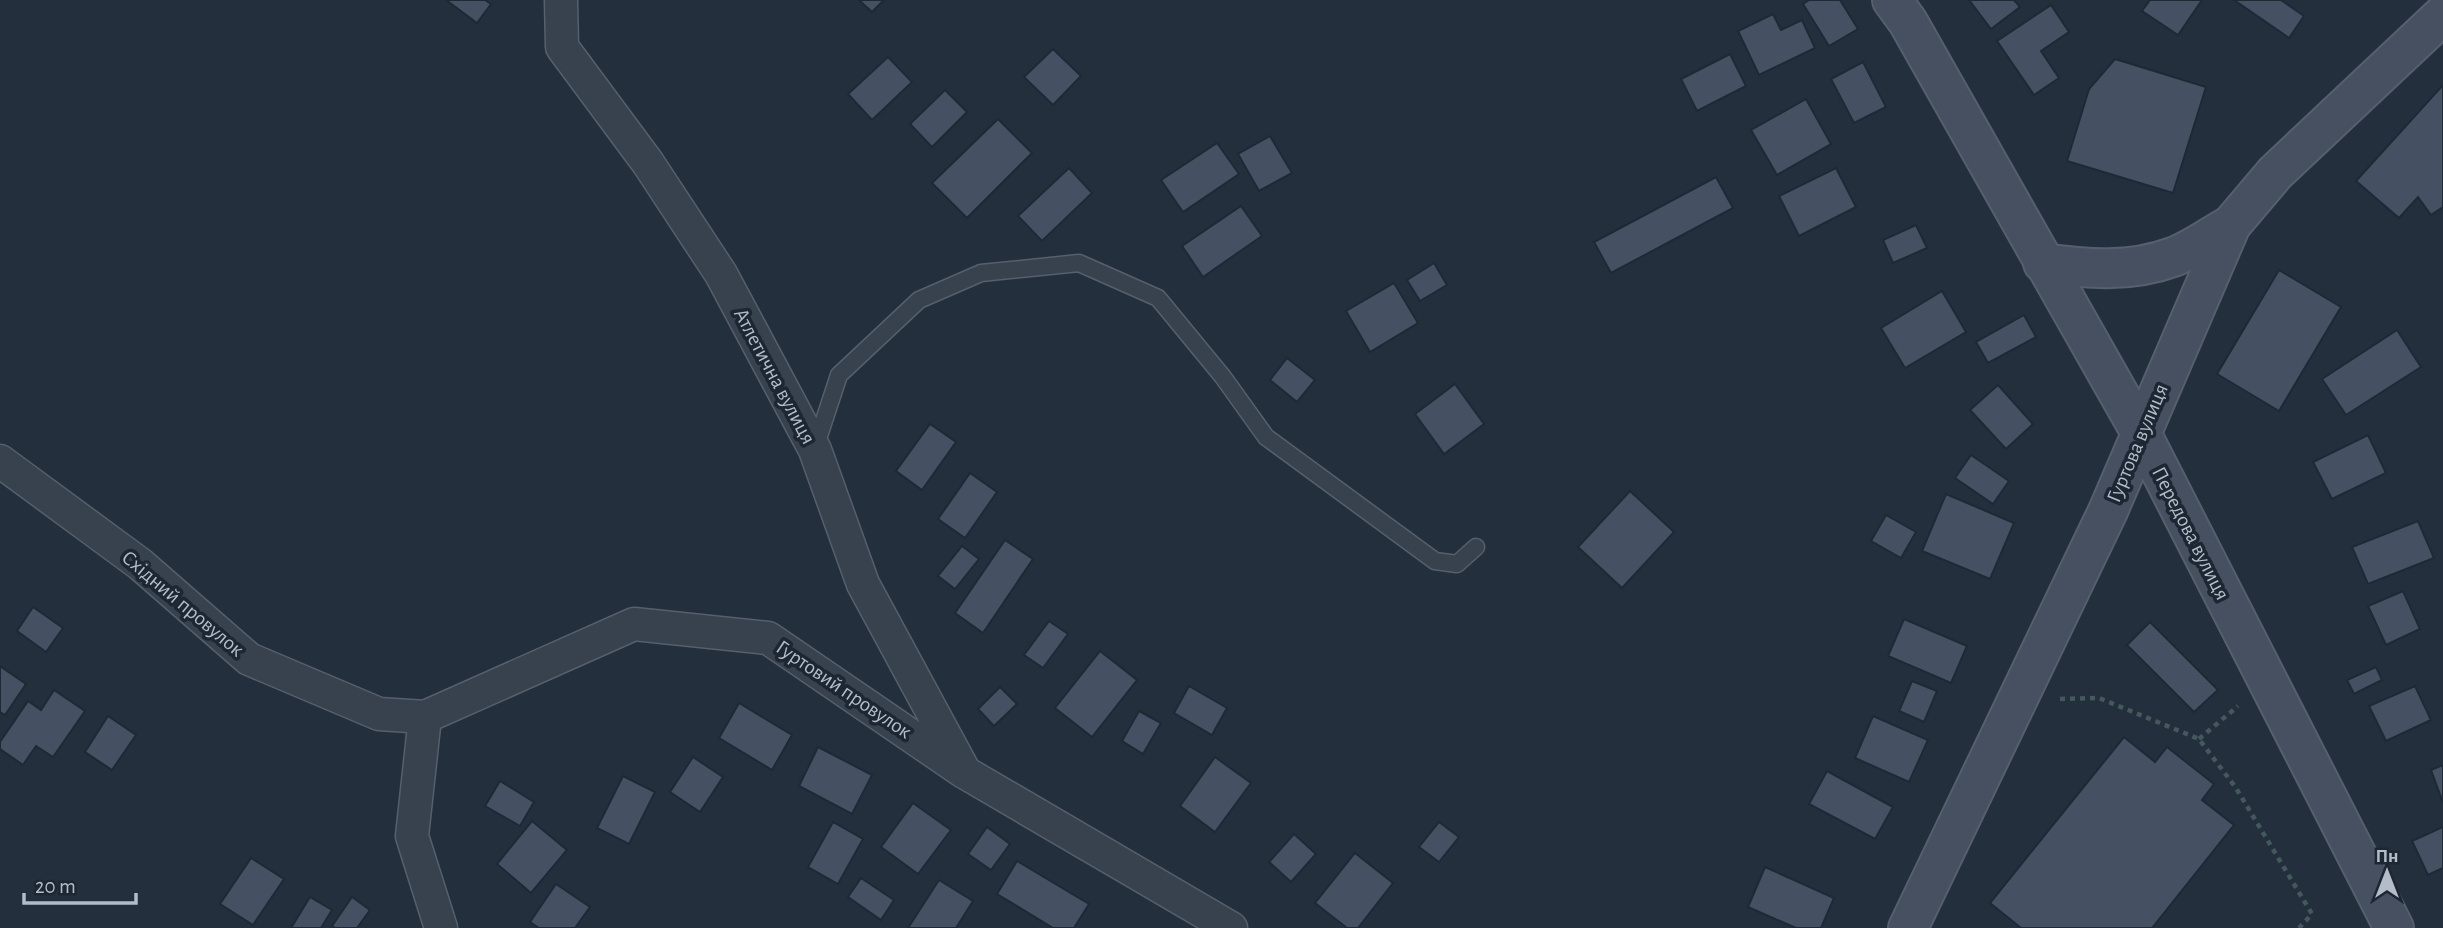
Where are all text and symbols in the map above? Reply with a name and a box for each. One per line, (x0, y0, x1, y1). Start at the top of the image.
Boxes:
street label: Атлетична вулиця (730, 305, 819, 448)
street label: Гуртова вулиця (2103, 381, 2172, 506)
street label: Передова вулиця (2148, 463, 2233, 603)
street label: Східний провулок (118, 546, 248, 661)
street label: Гуртовий провулок (772, 636, 916, 743)
north arrow (2352, 837, 2422, 907)
text: Пн (2375, 847, 2399, 866)
scale bar (24, 862, 136, 906)
text: 20 m (35, 876, 76, 897)

